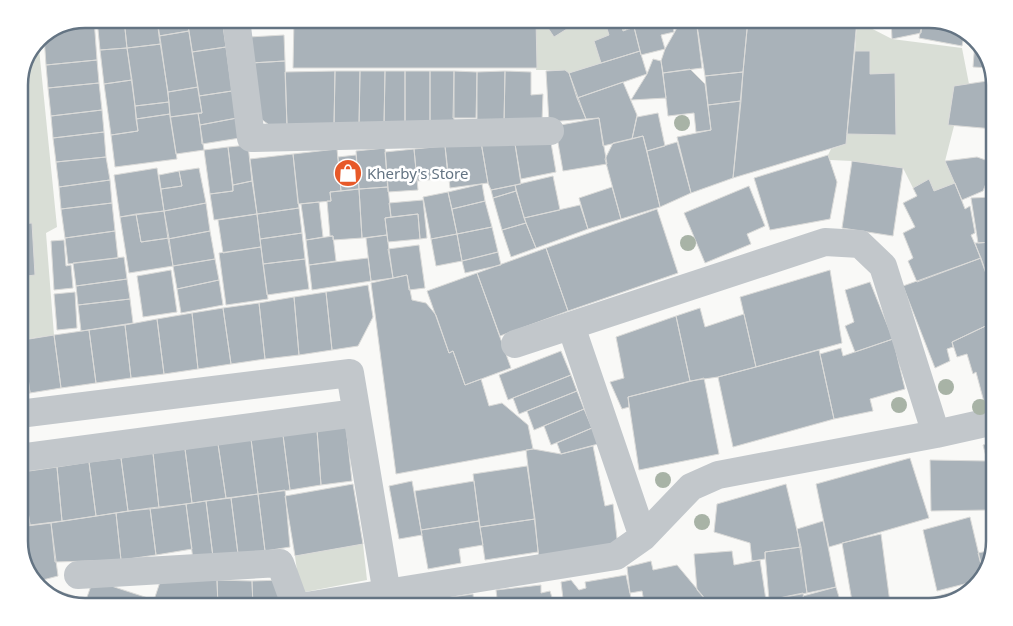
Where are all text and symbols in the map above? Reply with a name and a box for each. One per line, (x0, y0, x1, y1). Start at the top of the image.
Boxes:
shop icon: Kherby's Store (333, 158, 363, 188)
place label: Kherby's Store (367, 163, 468, 183)

